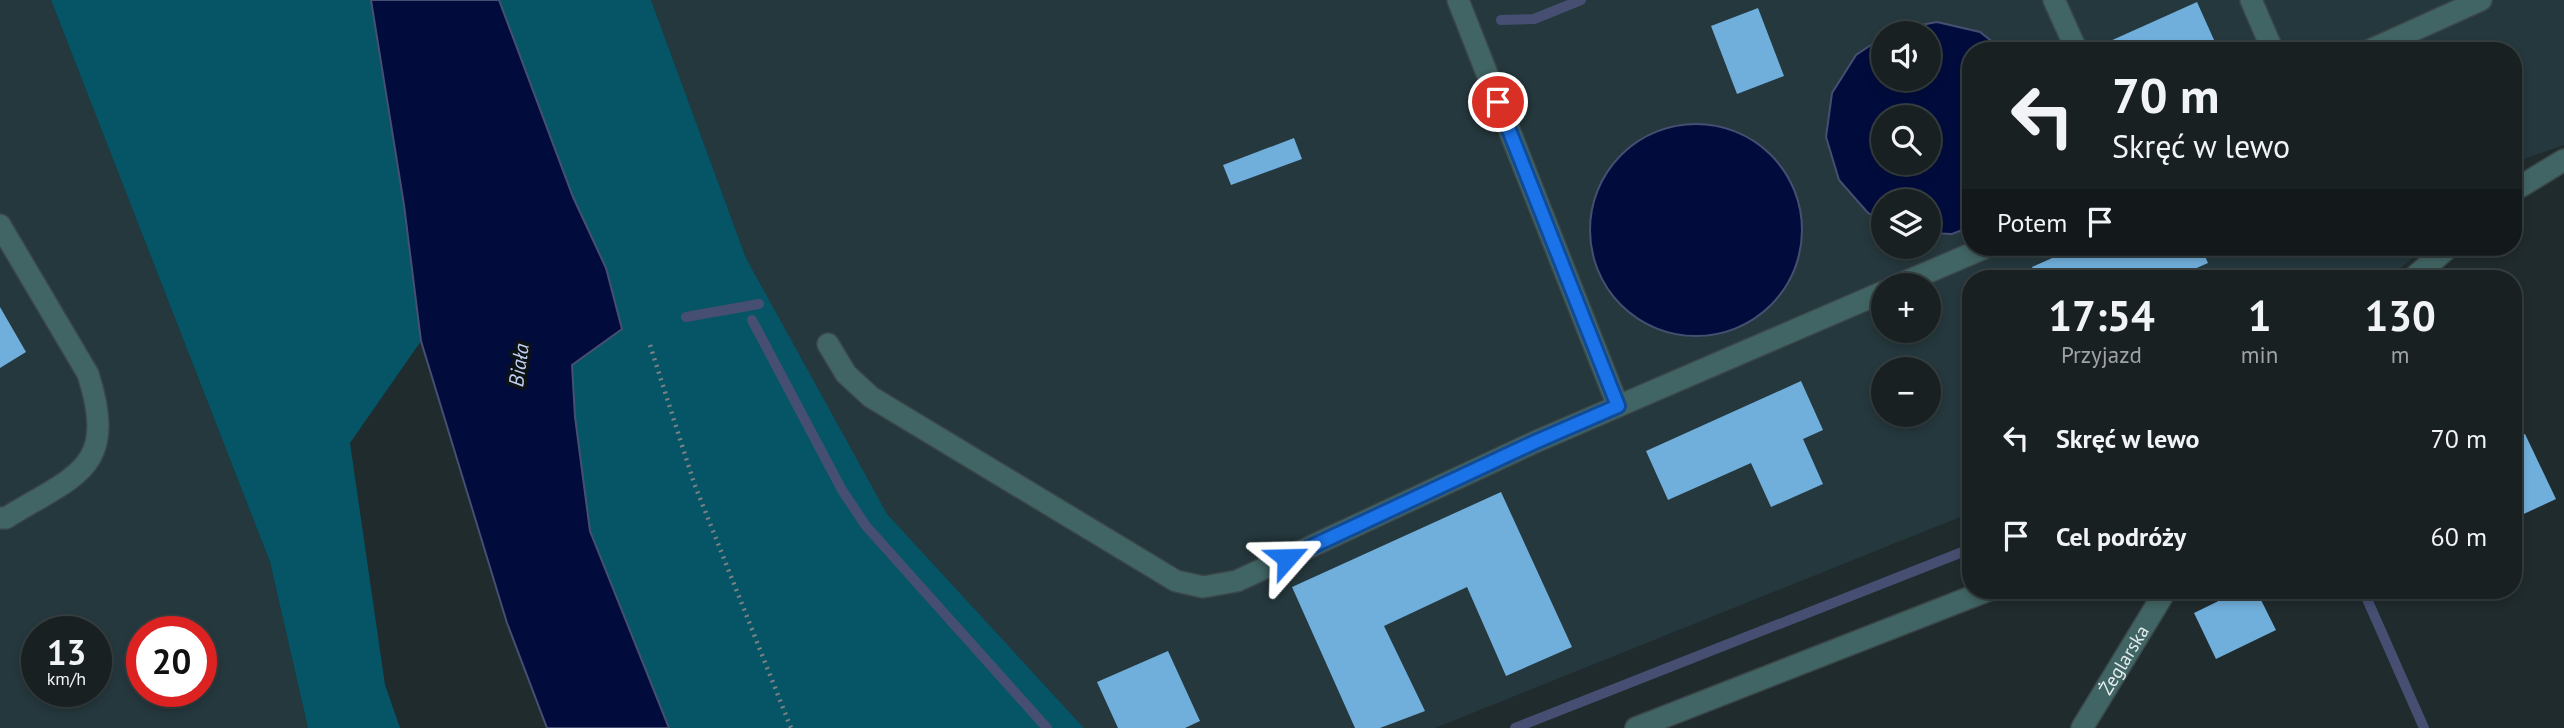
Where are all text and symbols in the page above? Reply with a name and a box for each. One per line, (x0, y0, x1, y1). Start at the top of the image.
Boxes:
map controls (1871, 21, 1941, 427)
button: sound (1871, 21, 1941, 91)
text: 70 m (2112, 63, 2219, 127)
icon: left (1997, 70, 2088, 161)
pin (1468, 72, 1528, 132)
icon: arrive (1479, 83, 1517, 121)
button: search (1871, 105, 1941, 175)
text: Skręć w lewo (2112, 125, 2290, 167)
button: layers (1871, 189, 1941, 259)
icon: arrive (2081, 203, 2119, 241)
text: Potem (1997, 206, 2067, 239)
button: + (1871, 273, 1941, 343)
text: 17:54 (2048, 288, 2155, 343)
text: 1 (2248, 288, 2271, 343)
text: 130 (2364, 288, 2436, 343)
text: Przyjazd (2061, 340, 2142, 369)
text: min (2241, 340, 2278, 369)
text: m (2391, 340, 2409, 369)
water label: Biała (502, 341, 535, 388)
button: − (1871, 357, 1941, 427)
icon: left (1997, 419, 2035, 457)
text: Skręć w lewo (2056, 422, 2200, 455)
text: 70 m (2431, 422, 2487, 455)
icon: arrive (1997, 517, 2035, 555)
text: Cel podróży (2056, 520, 2186, 553)
text: 60 m (2431, 520, 2487, 553)
position arrow (1250, 521, 1324, 595)
speed limit sign: 20 (126, 616, 217, 707)
street label: Żeglarska (2093, 621, 2154, 699)
text: 13 (47, 629, 86, 675)
text: km/h (47, 667, 86, 690)

